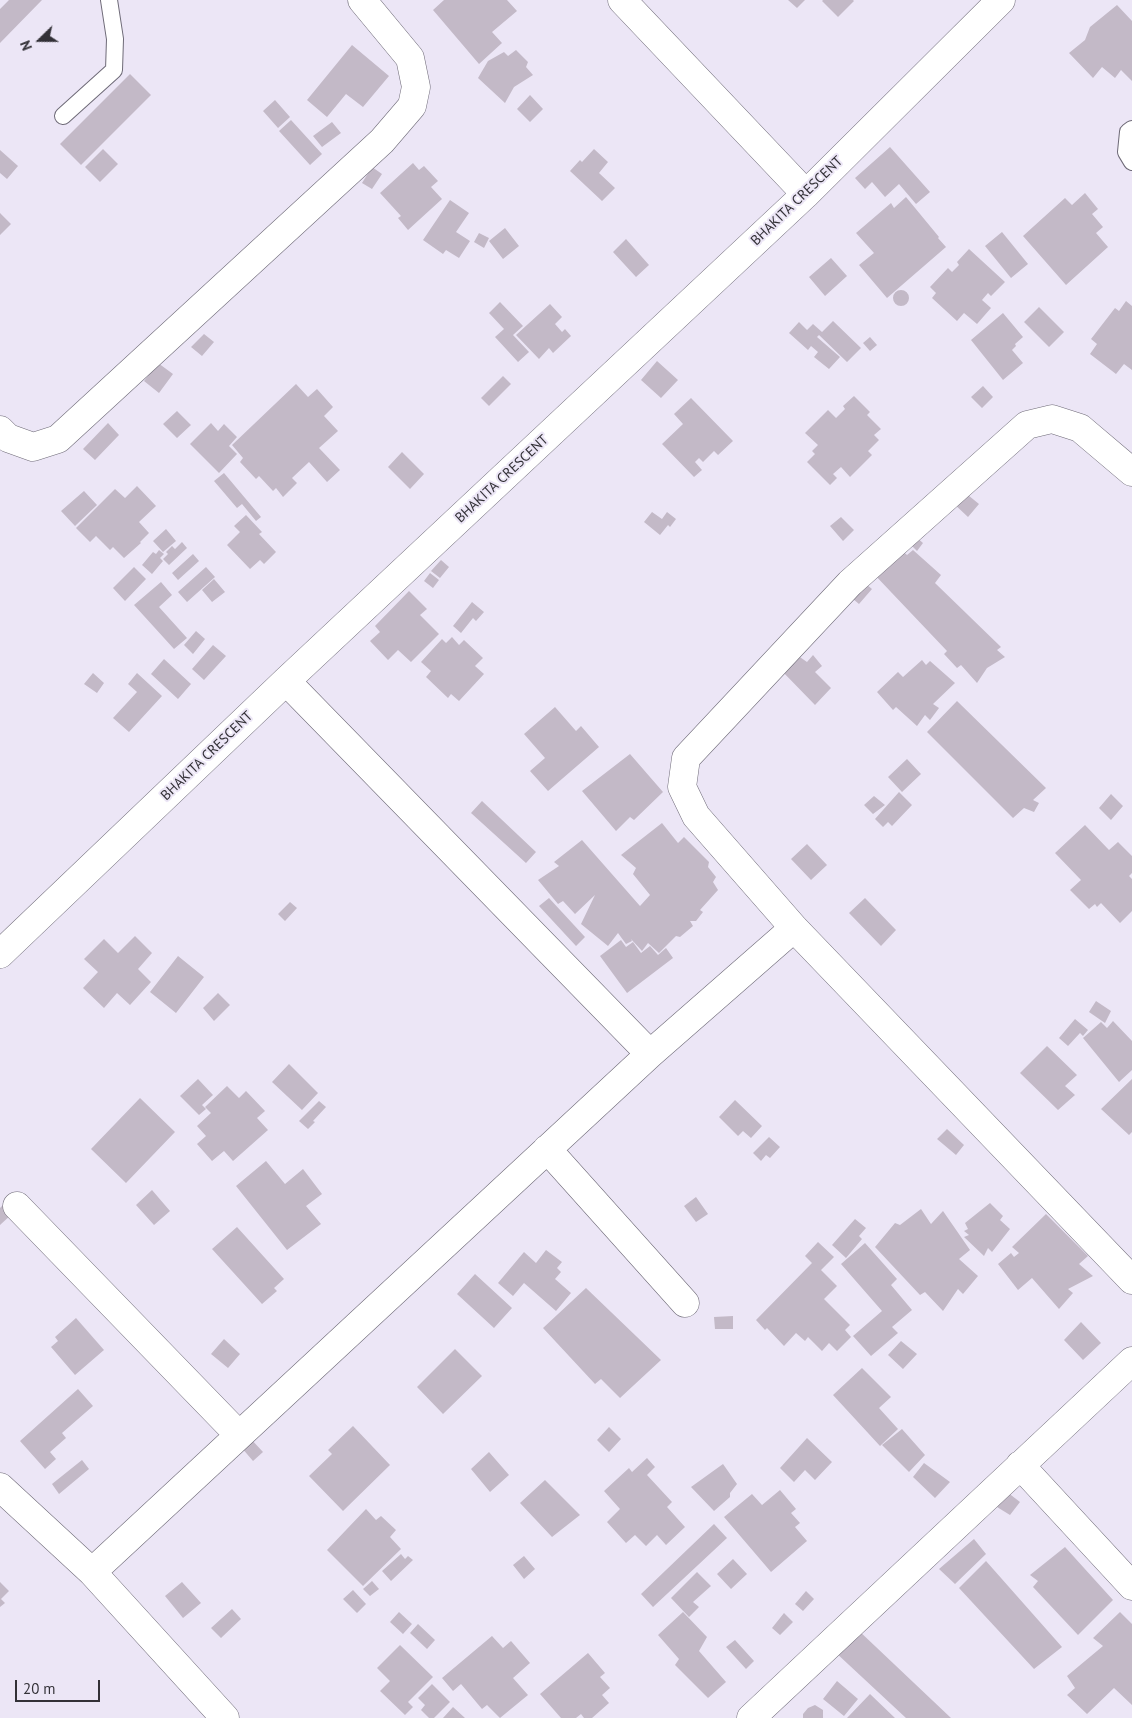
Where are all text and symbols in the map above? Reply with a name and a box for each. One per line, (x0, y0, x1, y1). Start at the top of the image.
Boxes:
north arrow (15, 15, 65, 65)
text: N (16, 38, 36, 53)
street label: BHAKITA CRESCENT (748, 153, 846, 249)
street label: BHAKITA CRESCENT (452, 432, 552, 526)
street label: BHAKITA CRESCENT (158, 708, 256, 804)
scale bar (18, 1670, 102, 1702)
text: 20 m (23, 1679, 56, 1698)

